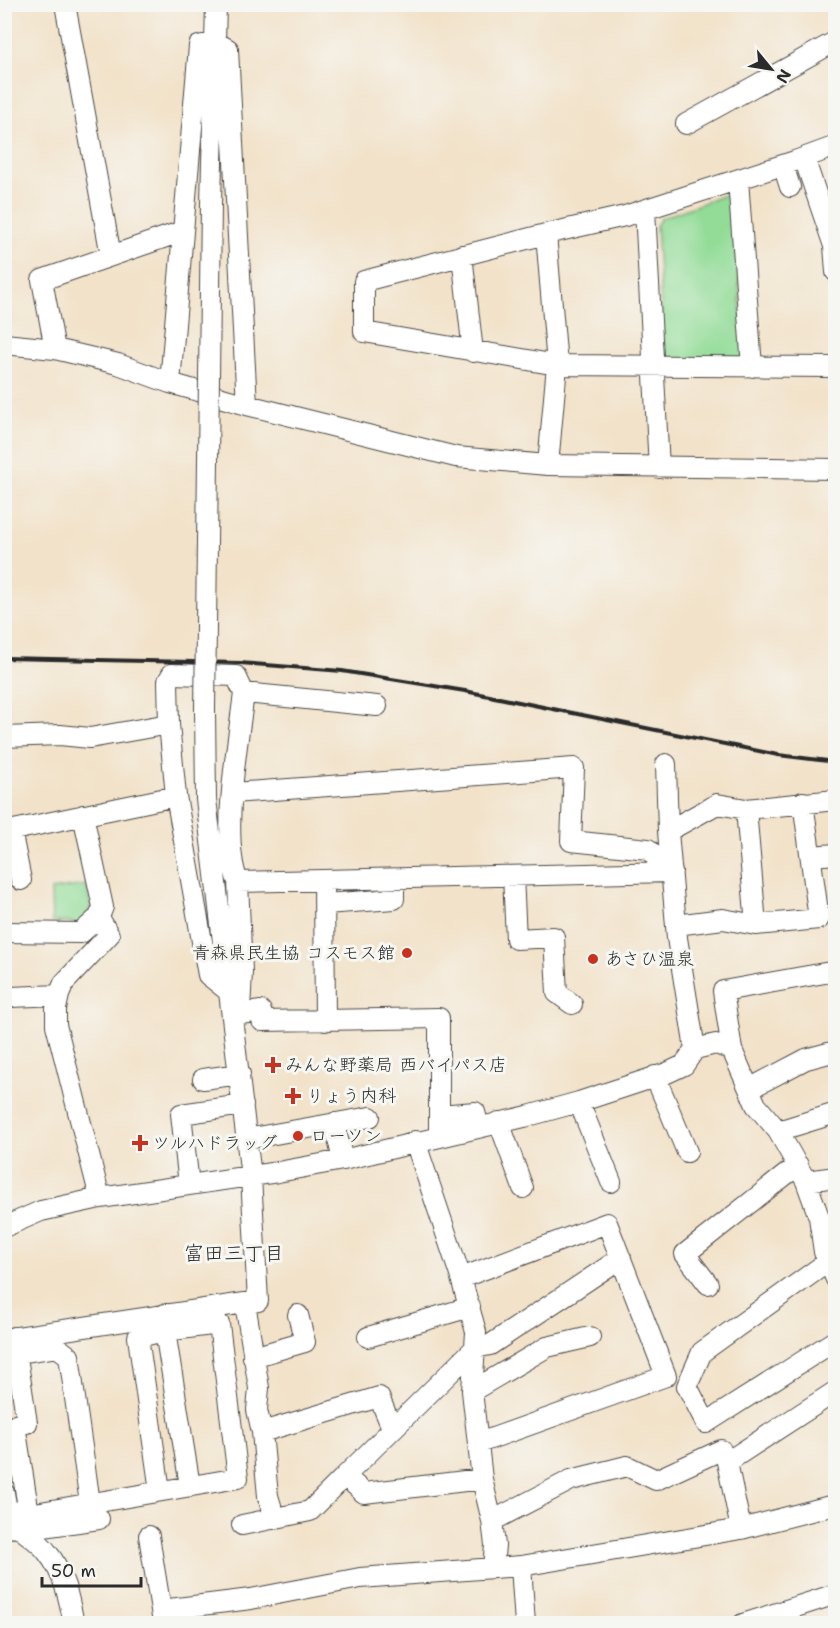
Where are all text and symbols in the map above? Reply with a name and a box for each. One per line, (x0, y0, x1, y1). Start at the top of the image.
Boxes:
north arrow (741, 39, 801, 99)
text: N (771, 66, 796, 87)
place label: 青森県民生協 コスモス館 (192, 941, 395, 965)
marker: 青森県民生協 コスモス館 (400, 946, 414, 960)
place label: あさひ温泉 (605, 947, 694, 971)
marker: あさひ温泉 (586, 952, 600, 966)
place label: みんな野薬局 西バイパス店 (285, 1053, 507, 1077)
marker: みんな野薬局 西バイパス店 (266, 1058, 280, 1072)
place label: りょう内科 (306, 1084, 396, 1108)
marker: りょう内科 (284, 1087, 302, 1105)
place label: ローソン (310, 1124, 382, 1148)
marker: ローソン (291, 1129, 305, 1143)
place label: ツルハドラッグ (152, 1131, 277, 1155)
marker: ツルハドラッグ (133, 1136, 147, 1150)
district label: 富田三丁目 (184, 1240, 284, 1266)
scale bar (42, 1550, 141, 1588)
text: 50 m (51, 1559, 96, 1583)

